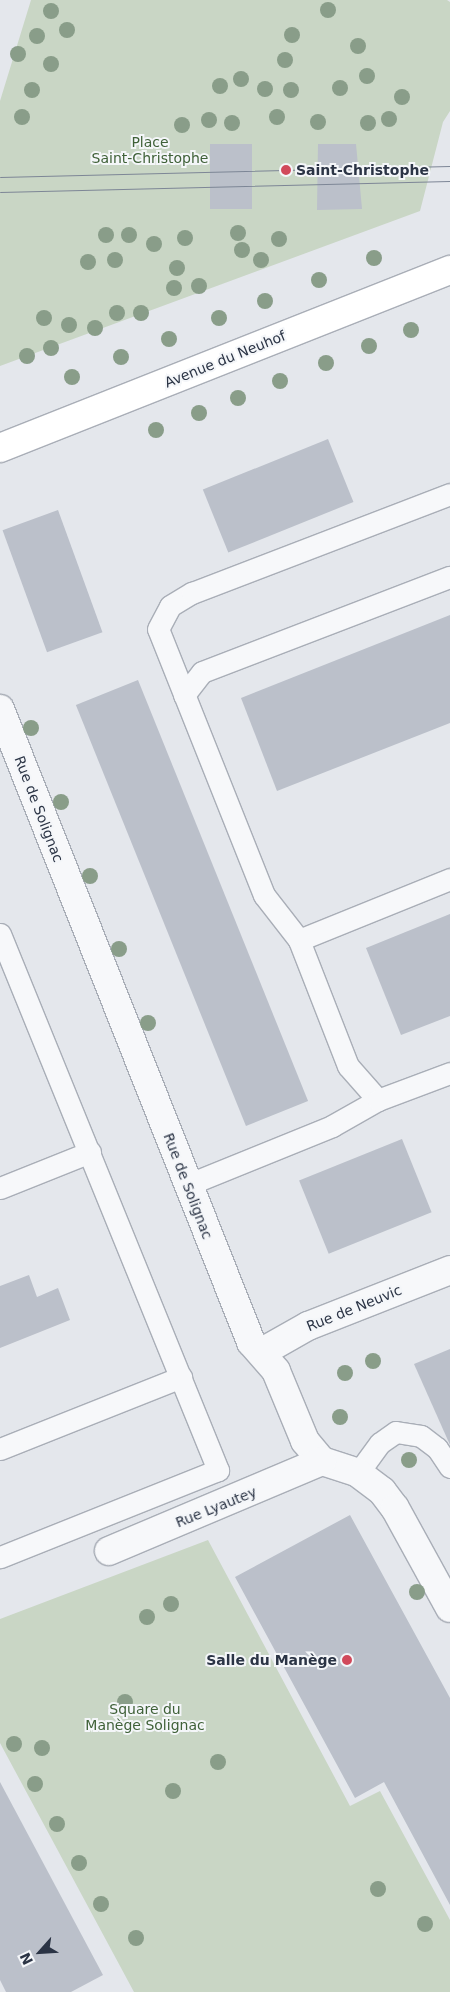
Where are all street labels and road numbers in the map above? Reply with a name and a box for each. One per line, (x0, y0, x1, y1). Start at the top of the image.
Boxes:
street label: Avenue du Neuhof (162, 327, 288, 391)
street label: Rue de Solignac (11, 754, 67, 864)
street label: Rue de Solignac (160, 1131, 216, 1241)
street label: Rue de Neuvic (304, 1281, 404, 1335)
street label: Rue Lyautey (173, 1483, 259, 1531)

